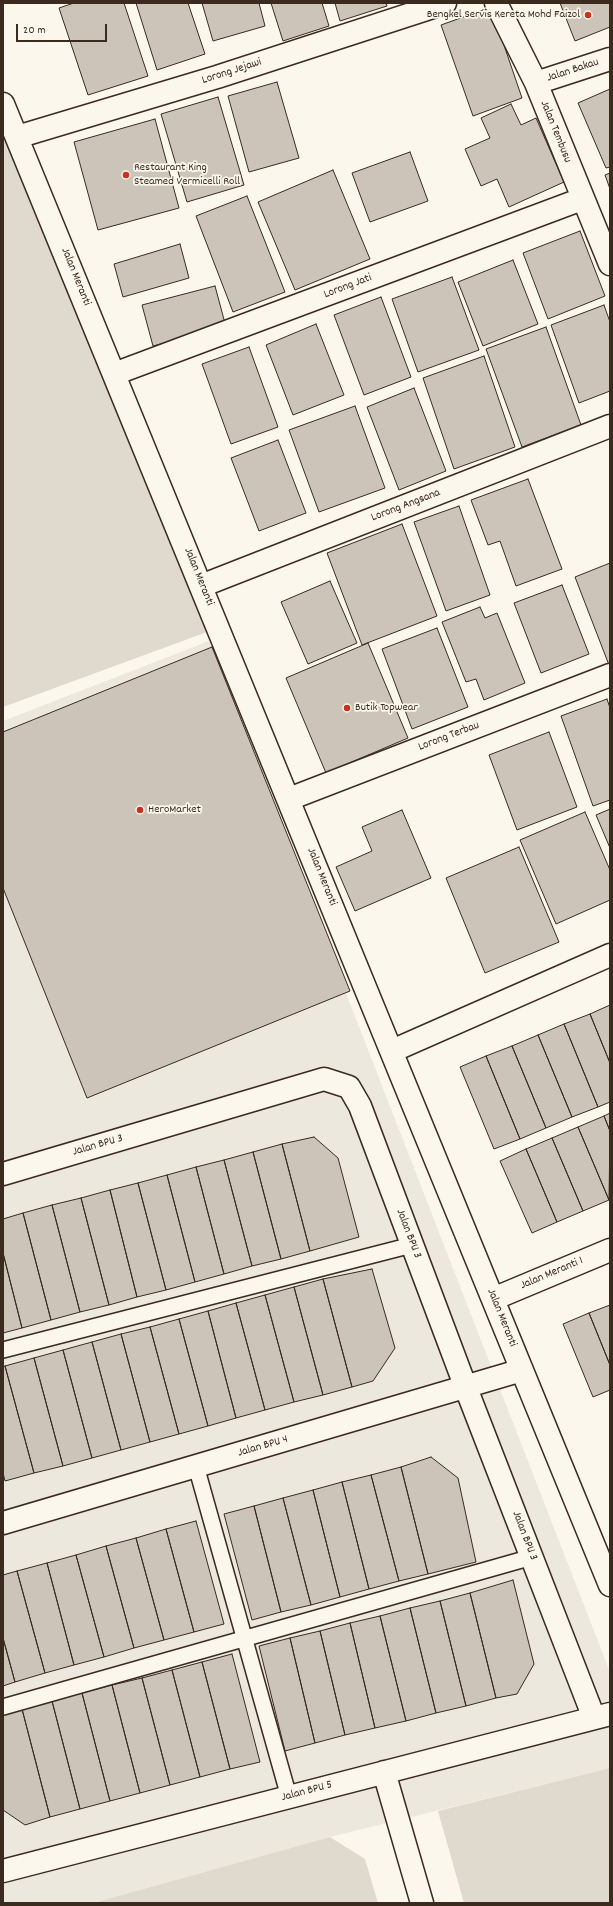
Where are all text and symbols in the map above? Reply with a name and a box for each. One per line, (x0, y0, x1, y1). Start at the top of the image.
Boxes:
place label: Bengkel Servis Kereta Mohd Faizol (427, 8, 580, 22)
marker: Bengkel Servis Kereta Mohd Faizol (583, 10, 593, 20)
scale bar (18, 16, 109, 42)
text: 20 m (23, 22, 46, 39)
street label: Lorong Jejawi (200, 56, 264, 88)
street label: Jalan Bakau (545, 56, 601, 86)
street label: Jalan Tembusu (536, 99, 574, 165)
place label: Restaurant King Steamed Vermicelli Roll (134, 161, 240, 189)
marker: Restaurant King Steamed Vermicelli Roll (121, 170, 131, 180)
street label: Jalan Meranti (57, 246, 93, 308)
street label: Lorong Jati (322, 271, 374, 303)
street label: Lorong Angsana (369, 486, 443, 526)
street label: Jalan Meranti (180, 546, 216, 608)
place label: Butik Topwear (355, 701, 418, 715)
marker: Butik Topwear (342, 703, 352, 713)
street label: Lorong Terbau (416, 719, 482, 755)
place label: HeroMarket (148, 803, 201, 817)
marker: HeroMarket (135, 805, 145, 815)
street label: Jalan Meranti (303, 846, 339, 908)
street label: Jalan BPU 3 (71, 1132, 125, 1160)
street label: Jalan BPU 3 (392, 1207, 424, 1261)
street label: Jalan Meranti 1 (518, 1254, 586, 1294)
street label: Jalan Meranti (483, 1287, 519, 1349)
street label: Jalan BPU 4 (236, 1433, 290, 1461)
street label: Jalan BPU 3 (508, 1509, 540, 1563)
street label: Jalan BPU 5 (280, 1778, 334, 1806)

